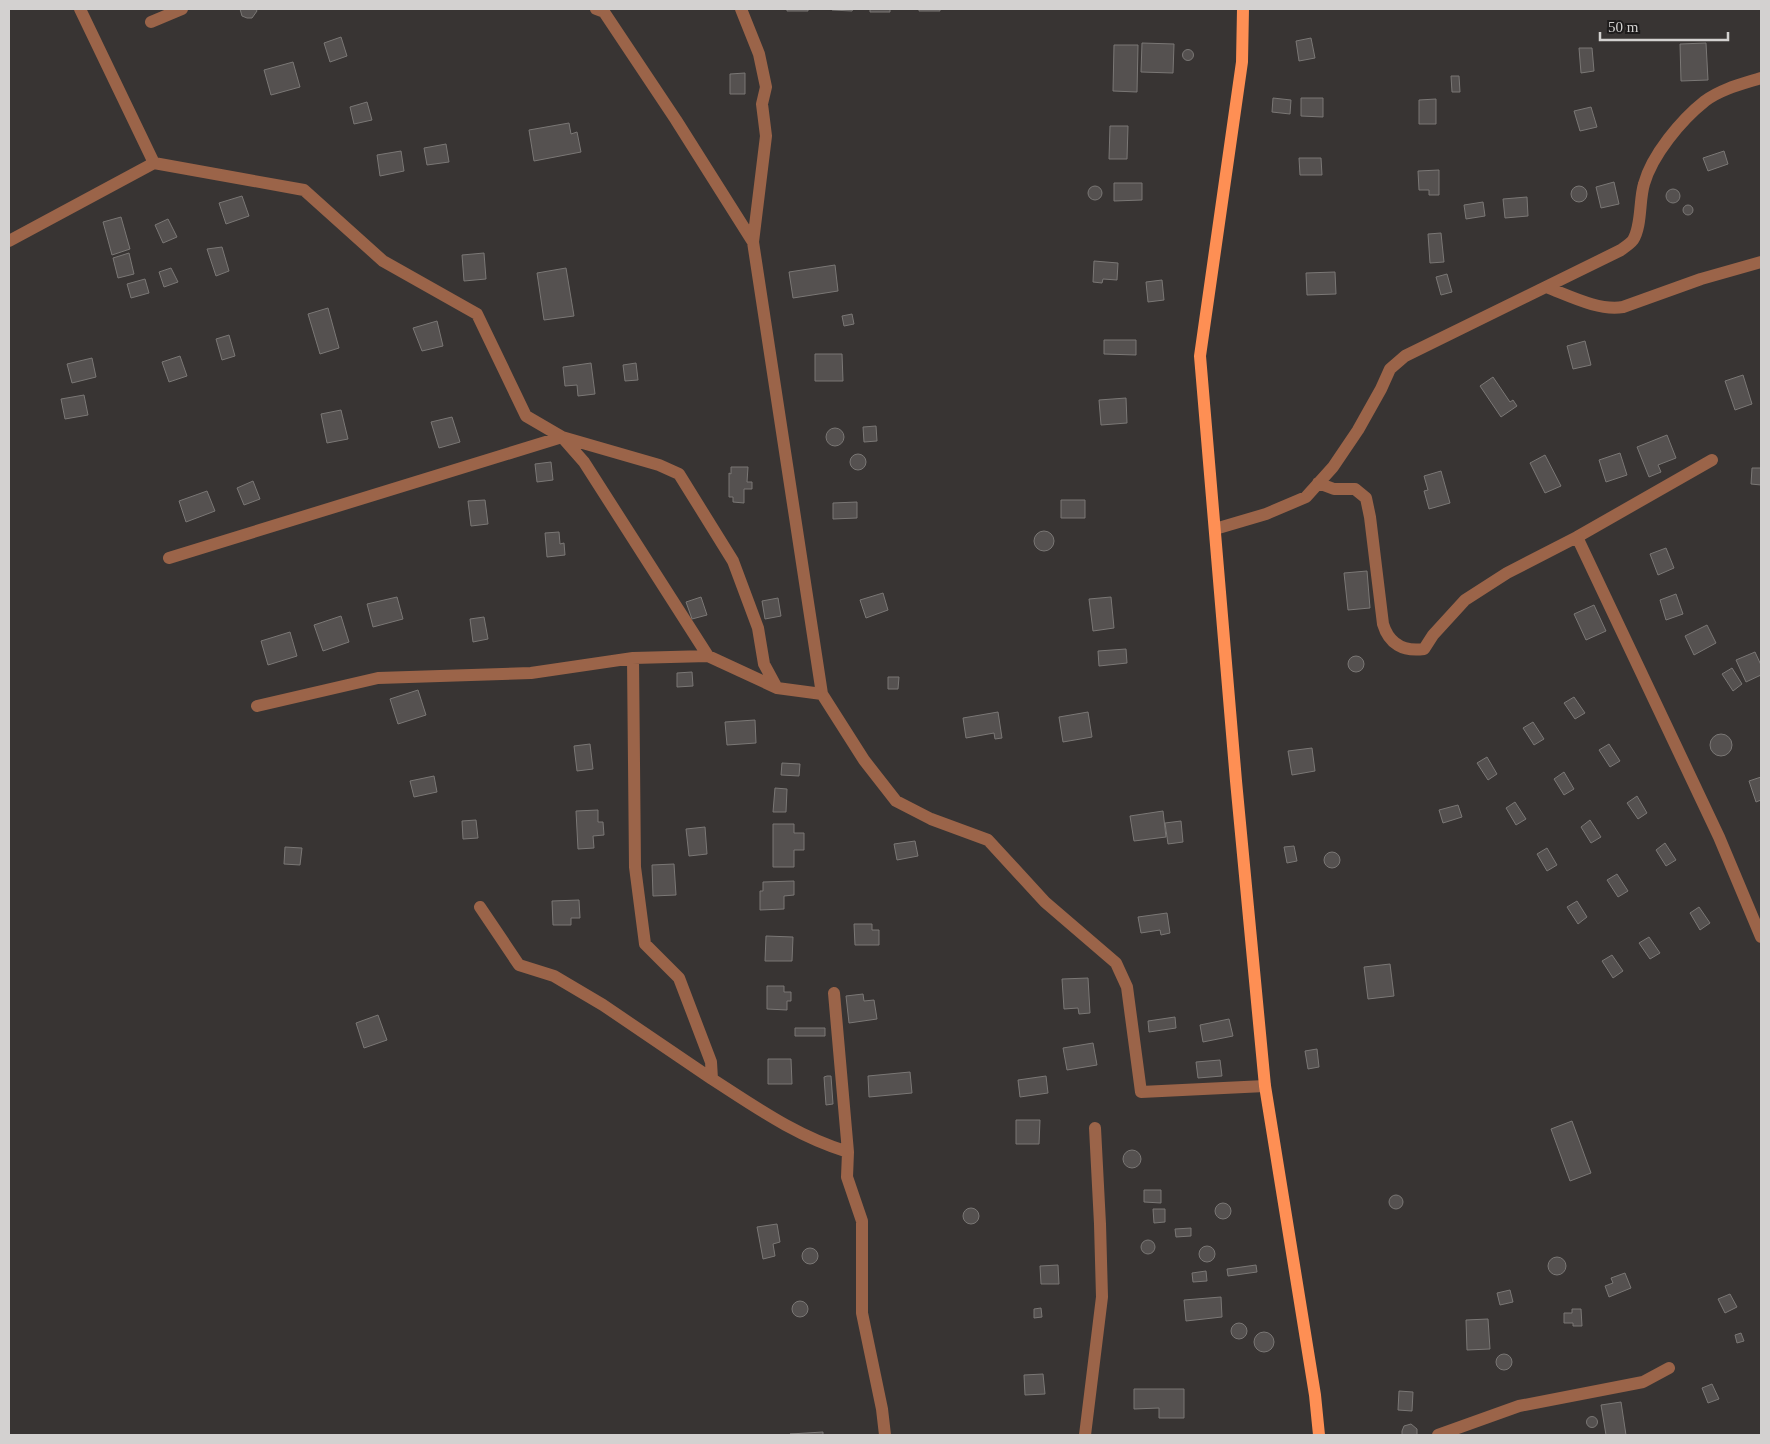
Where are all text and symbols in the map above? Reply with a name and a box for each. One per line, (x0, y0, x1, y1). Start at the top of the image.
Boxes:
scale bar (1600, 10, 1728, 42)
text: 50 m (1608, 19, 1639, 35)

